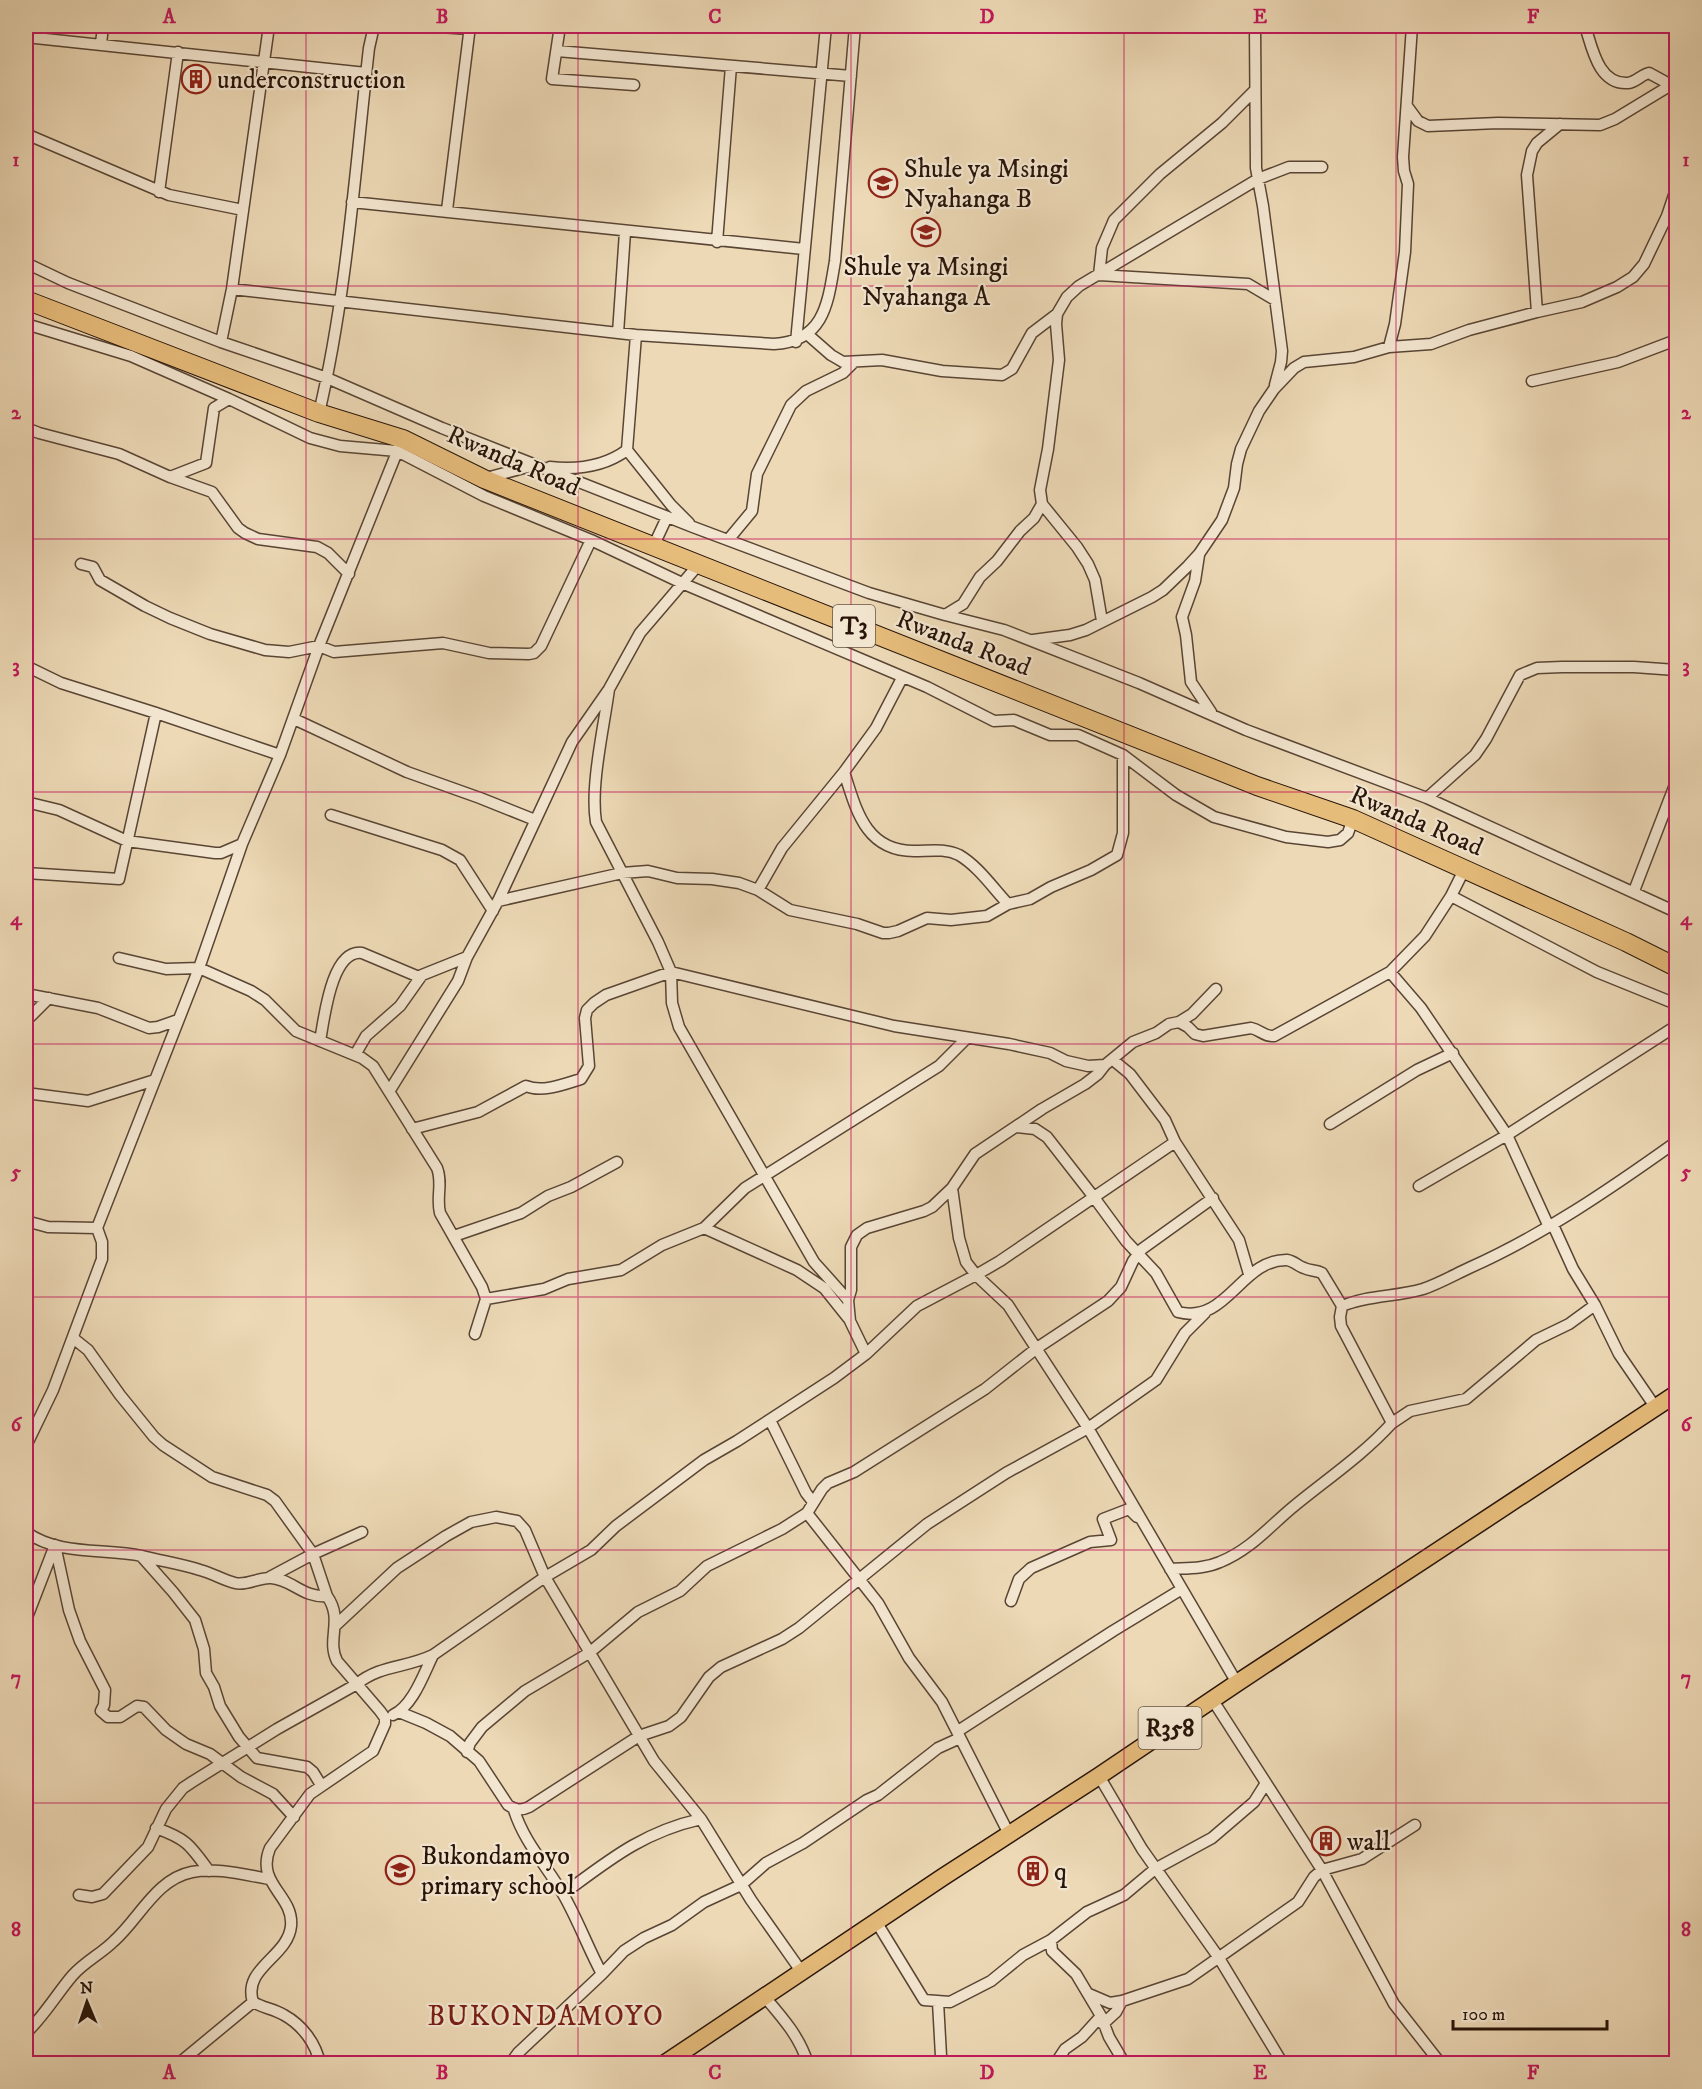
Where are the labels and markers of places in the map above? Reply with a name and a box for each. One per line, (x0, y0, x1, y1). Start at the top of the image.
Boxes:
building icon: underconstruction (180, 63, 212, 95)
place label: underconstruction (217, 64, 406, 97)
place label: Shule ya Msingi Nyahanga B (904, 153, 1069, 216)
school or university icon: Shule ya Msingi Nyahanga B (867, 167, 899, 199)
school or university icon: Shule ya Msingi Nyahanga A (910, 216, 942, 248)
place label: Shule ya Msingi Nyahanga A (844, 251, 1008, 314)
building icon: wall (1310, 1825, 1342, 1857)
place label: wall (1346, 1826, 1390, 1859)
place label: Bukondamoyo primary school (420, 1840, 575, 1903)
school or university icon: Bukondamoyo primary school (384, 1854, 416, 1886)
building icon: q (1017, 1855, 1049, 1887)
place label: q (1054, 1856, 1068, 1889)

